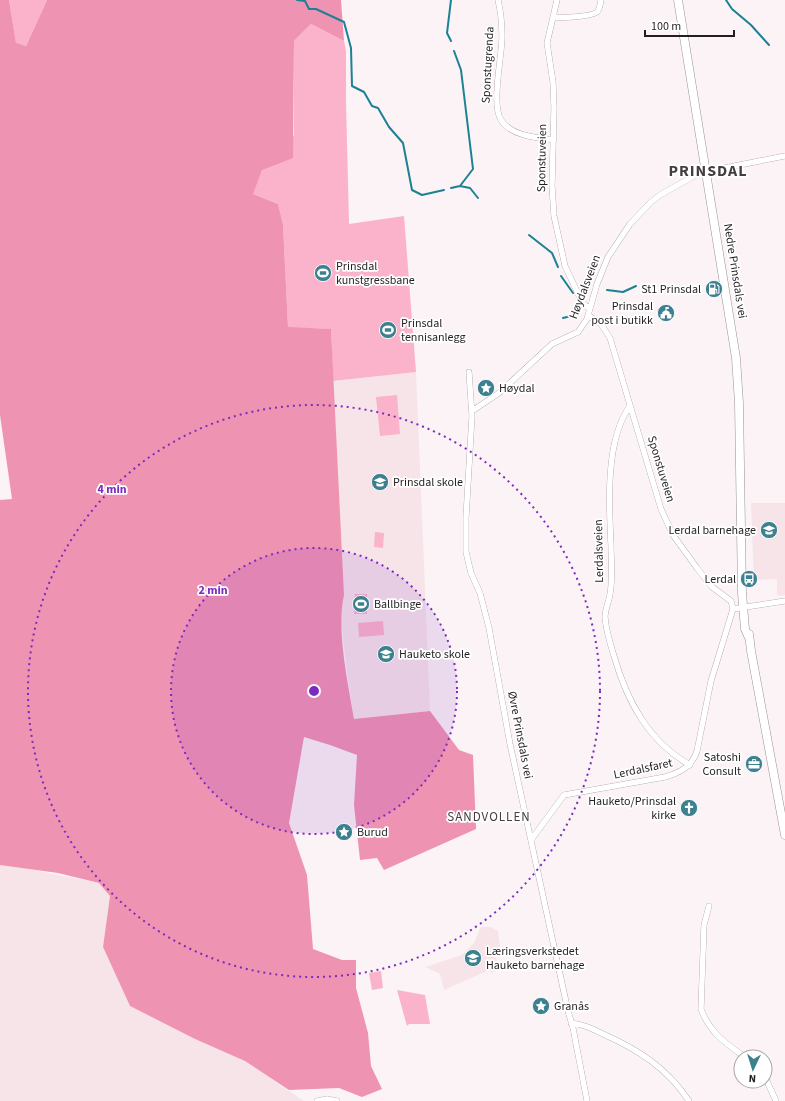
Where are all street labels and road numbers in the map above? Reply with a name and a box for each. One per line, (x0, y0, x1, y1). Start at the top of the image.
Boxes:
street label: Sponstugrenda (478, 26, 498, 104)
street label: Sponstuveien (533, 124, 551, 192)
street label: Nedre Prinsdals vei (719, 222, 751, 320)
street label: Høydalsveien (565, 252, 605, 322)
street label: Sponstuveien (643, 434, 679, 504)
street label: Lerdalsveien (590, 519, 608, 583)
street label: Øvre Prinsdals vei (503, 690, 537, 780)
street label: Lerdalsfaret (612, 754, 674, 784)

